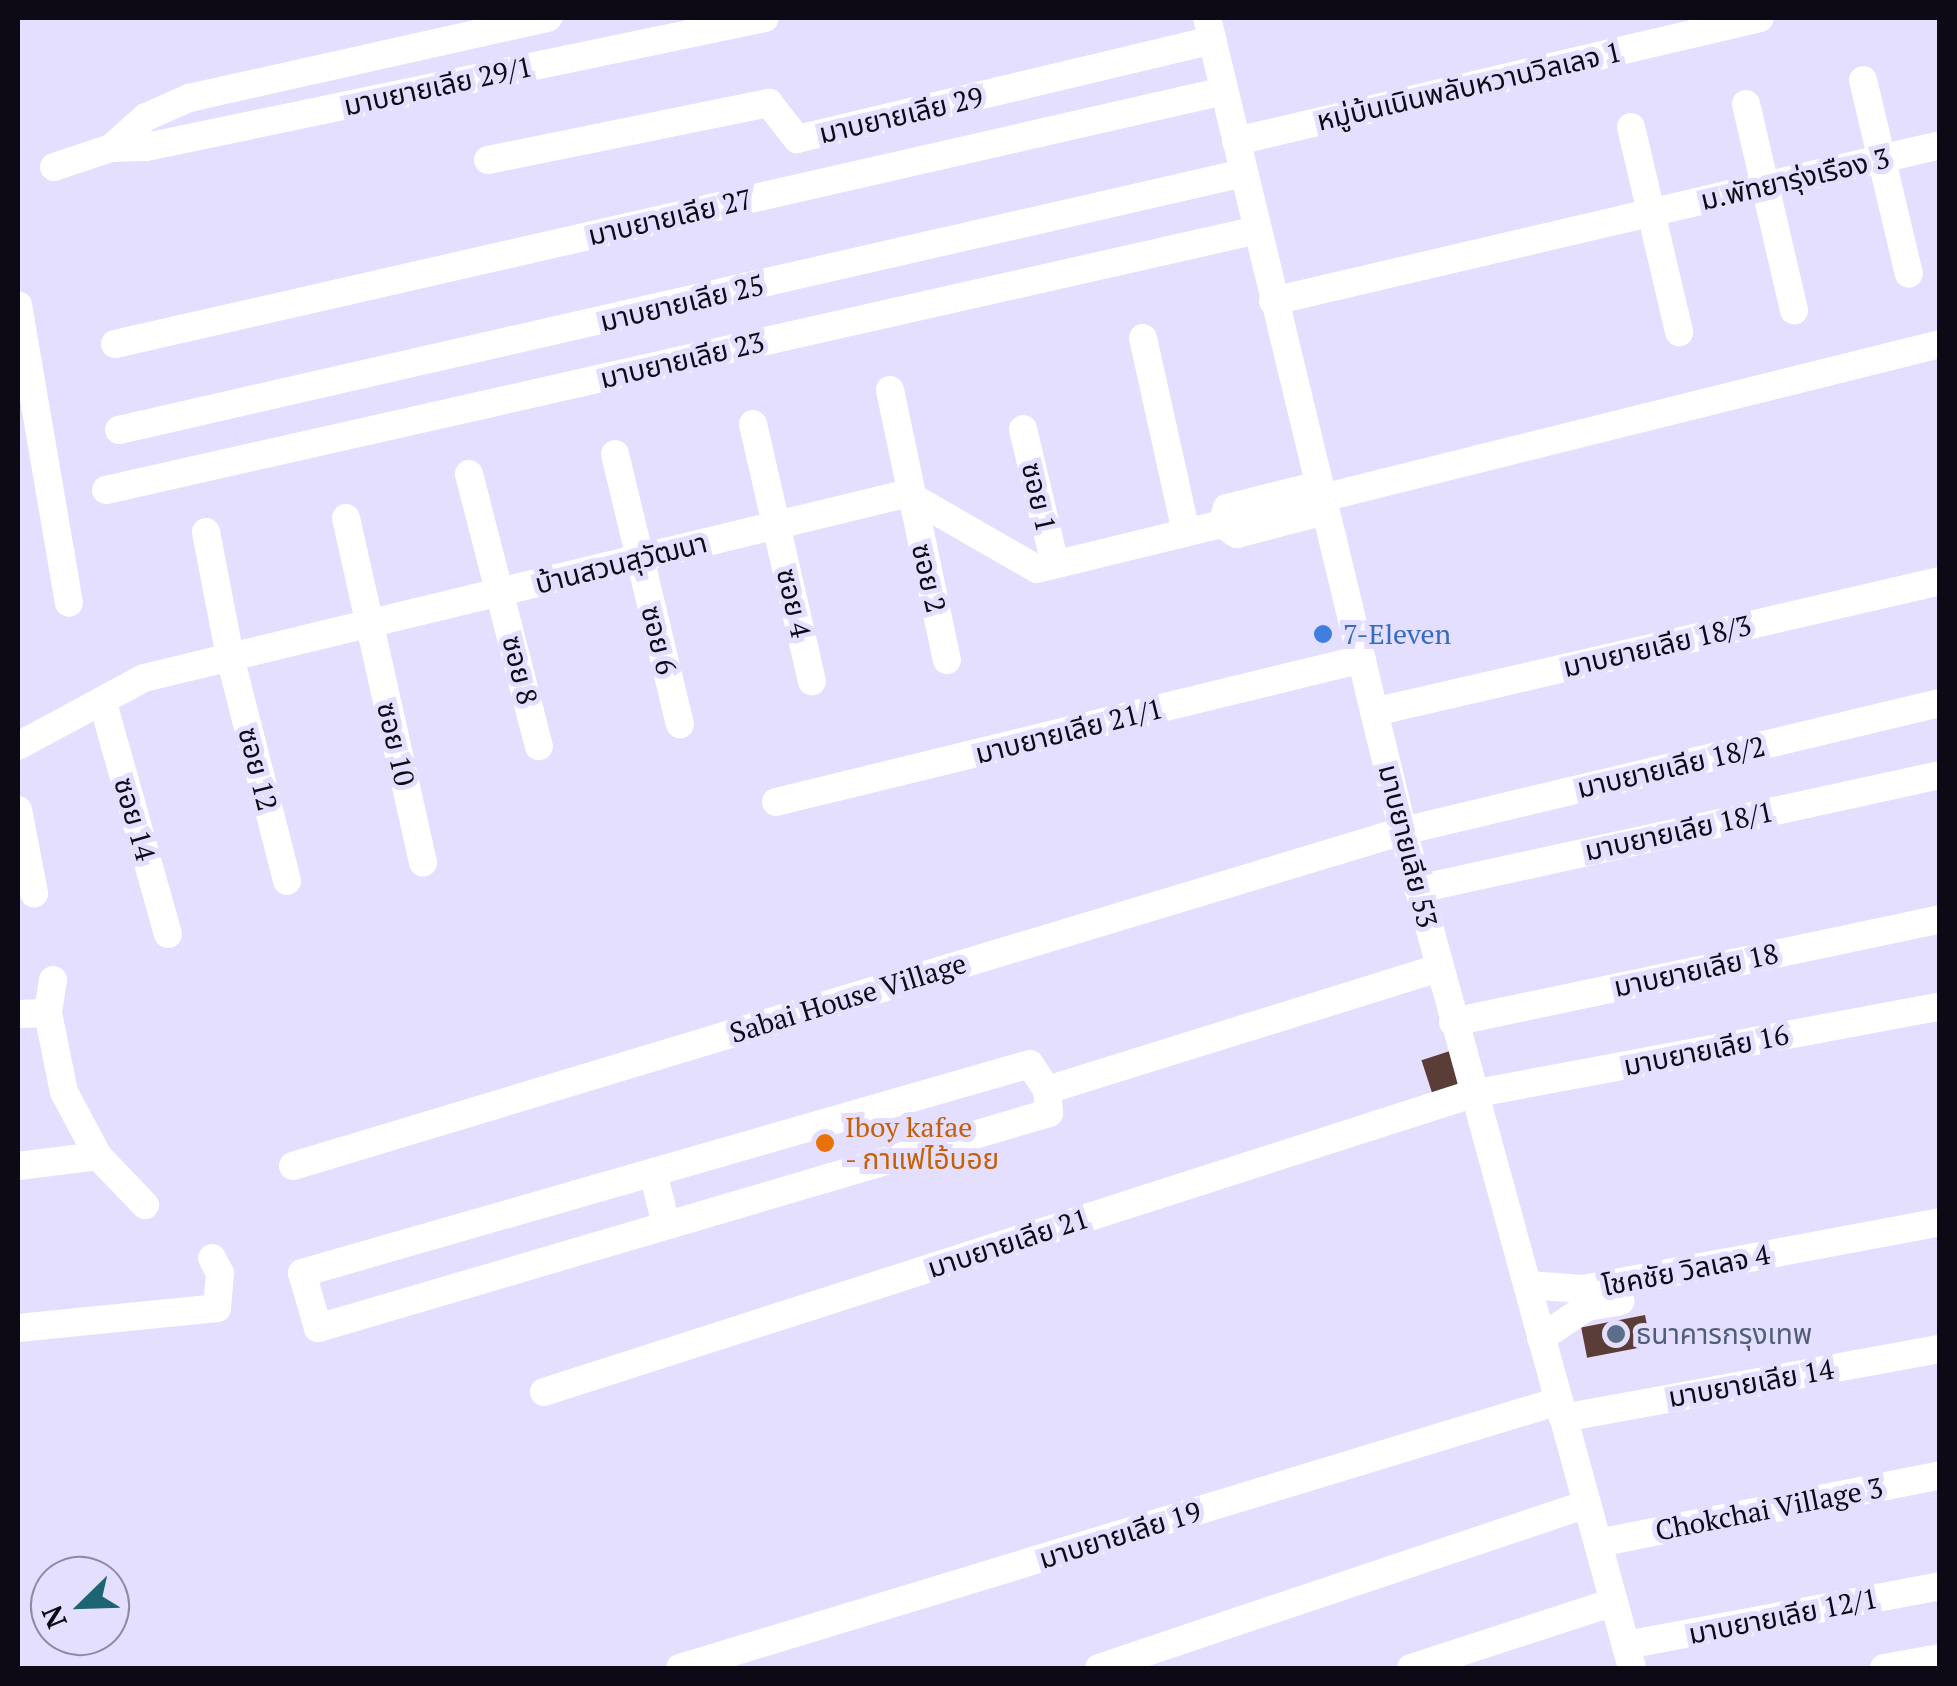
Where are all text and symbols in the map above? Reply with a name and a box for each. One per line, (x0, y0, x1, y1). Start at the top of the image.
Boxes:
street label: หมู่บ้นเนินพลับหวานวิลเลจ 1 (1313, 35, 1625, 137)
street label: มาบยายเลีย 29/1 (341, 50, 535, 122)
street label: มาบยายเลีย 29 (816, 80, 986, 150)
street label: ม.พัทยารุ่งเรือง 3 (1697, 141, 1893, 217)
street label: มาบยายเลีย 27 (585, 182, 755, 252)
street label: มาบยายเลีย 25 (597, 268, 767, 338)
street label: มาบยายเลีย 23 (597, 325, 767, 395)
street label: ซอย 1 (1015, 459, 1063, 535)
street label: บ้านสวนสุวัฒนา (532, 525, 710, 601)
street label: ซอย 2 (905, 540, 953, 616)
street label: ซอย 4 (770, 565, 818, 641)
street label: ซอย 6 (634, 602, 684, 678)
street label: มาบยายเลีย 18/3 (1560, 608, 1754, 684)
place label: 7-Eleven (1343, 617, 1451, 651)
marker: 7-Eleven (1312, 623, 1334, 645)
street label: ซอย 8 (495, 632, 545, 708)
street label: มาบยายเลีย 21/1 (972, 691, 1166, 771)
street label: ซอย 10 (370, 699, 422, 789)
street label: ซอย 12 (231, 724, 285, 814)
street label: มาบยายเลีย 18/2 (1574, 729, 1768, 805)
street label: มาบยายเลีย 53 (1371, 761, 1445, 931)
street label: ซอย 14 (107, 774, 163, 864)
street label: มาบยายเลีย 18/1 (1582, 795, 1776, 867)
street label: มาบยายเลีย 18 (1611, 936, 1781, 1004)
street label: Sabai House Village (725, 946, 971, 1050)
street label: มาบยายเลีย 16 (1621, 1018, 1791, 1082)
place label: Iboy kafae - กาแฟไอ้บอย (845, 1110, 1000, 1176)
marker: Iboy kafae - กาแฟไอ้บอย (814, 1132, 836, 1154)
street label: มาบยายเลีย 21 (923, 1201, 1093, 1285)
street label: โชคชัย วิลเลจ 4 (1599, 1237, 1773, 1303)
place label: ธนาคารกรุงเทพ (1636, 1317, 1812, 1351)
marker: ธนาคารกรุงเทพ (1605, 1323, 1627, 1345)
street label: มาบยายเลีย 14 (1666, 1352, 1836, 1414)
street label: Chokchai Village 3 (1652, 1470, 1886, 1548)
street label: มาบยายเลีย 19 (1035, 1494, 1205, 1576)
north arrow (30, 1556, 130, 1656)
street label: มาบยายเลีย 12/1 (1686, 1581, 1880, 1651)
text: N (33, 1600, 75, 1634)

